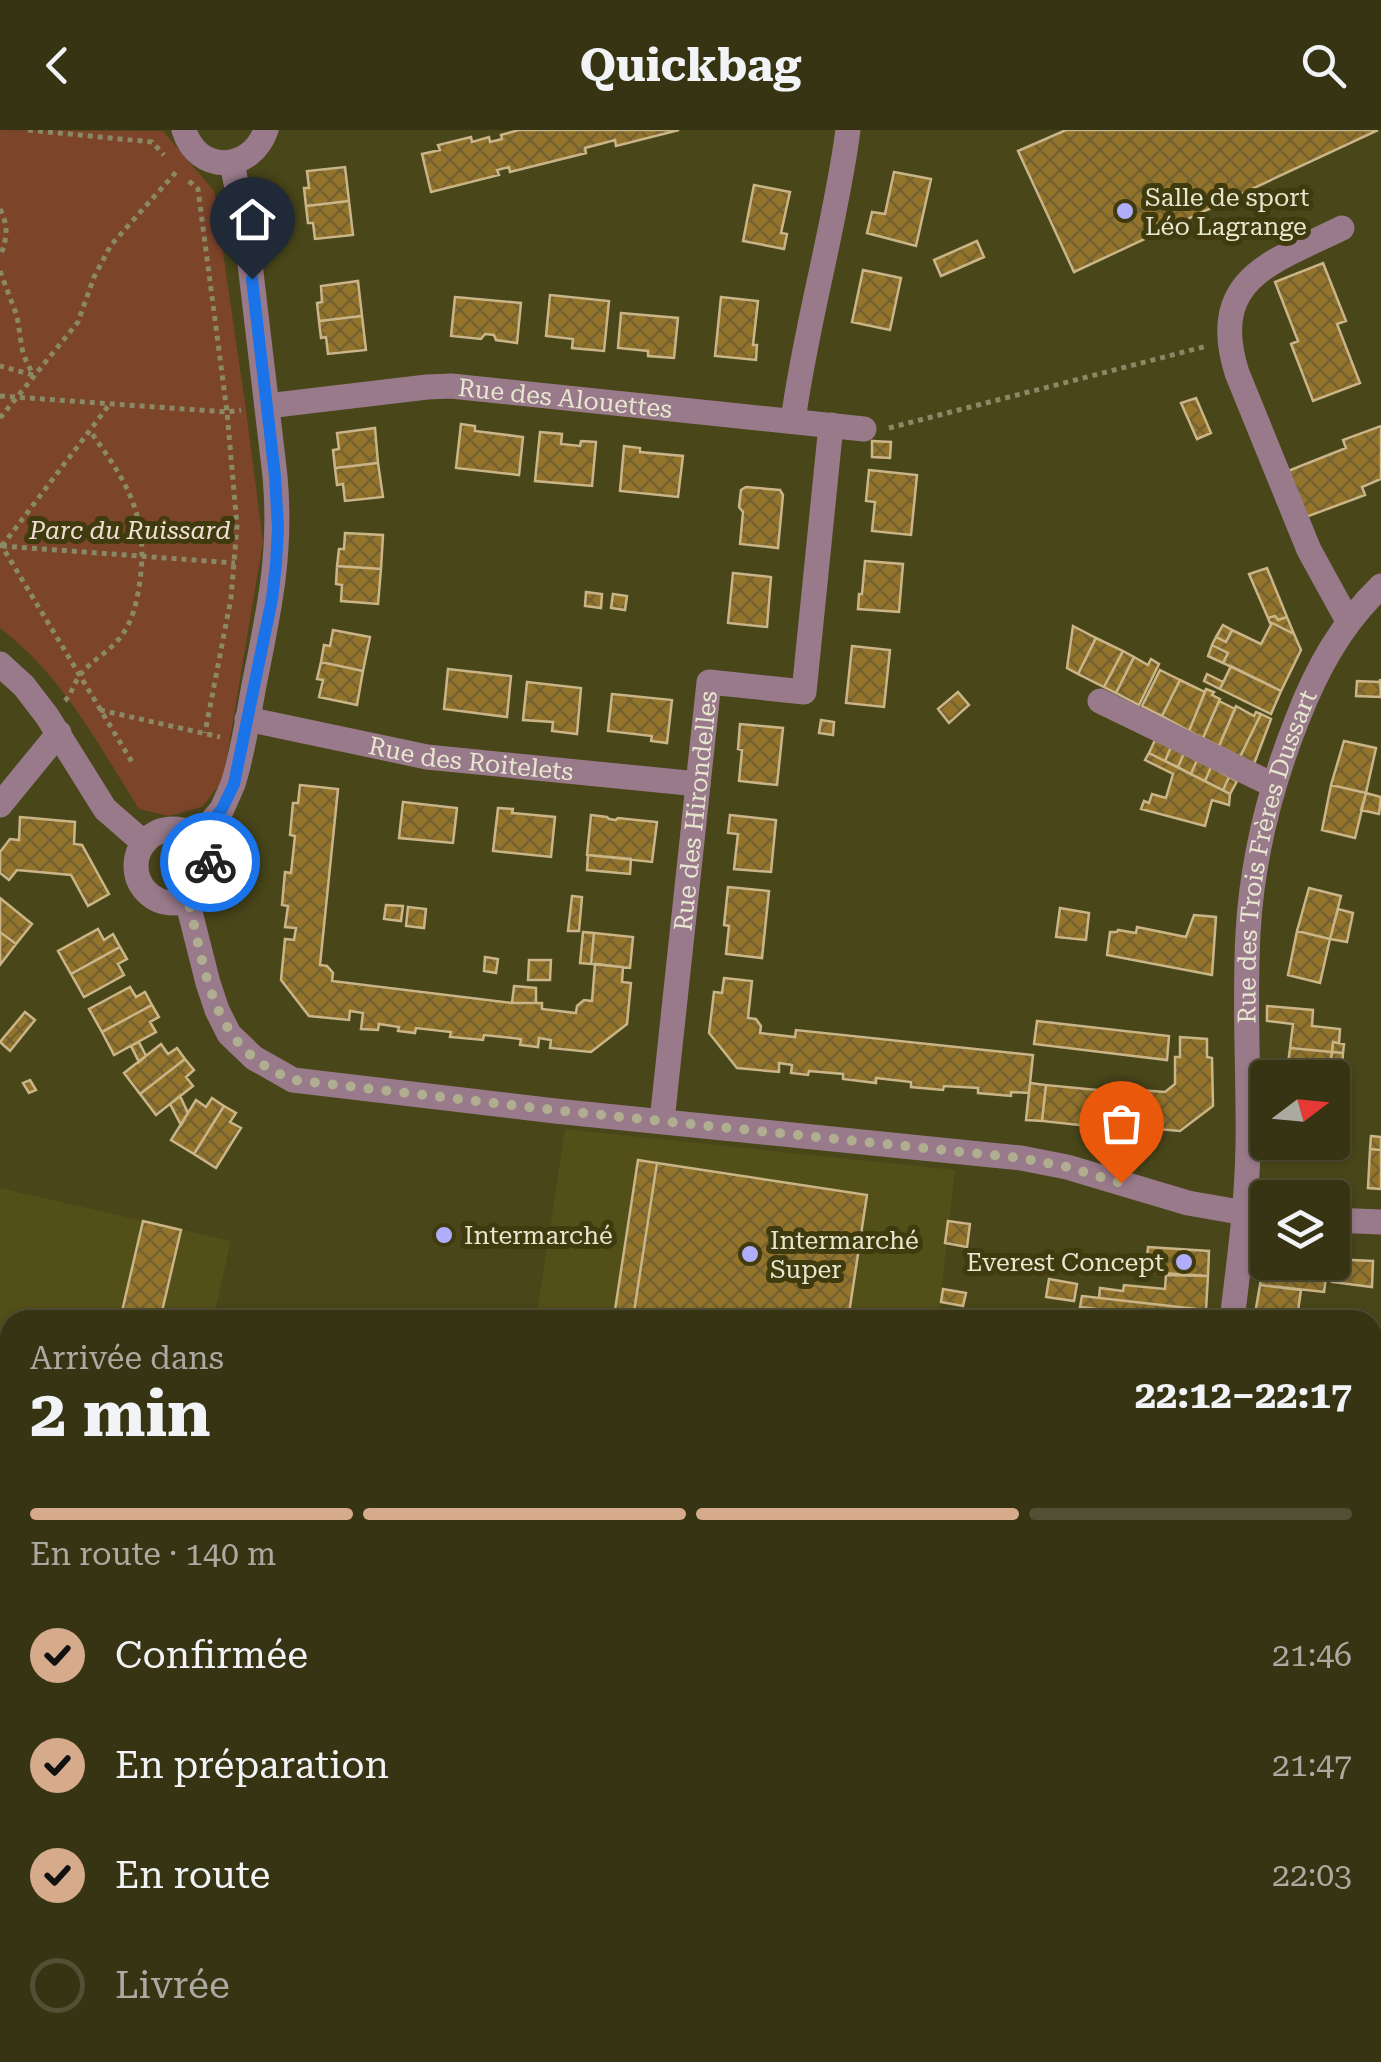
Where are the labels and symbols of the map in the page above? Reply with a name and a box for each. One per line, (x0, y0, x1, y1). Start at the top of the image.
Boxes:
pin (210, 177, 295, 280)
place label: Salle de sport Léo Lagrange (1145, 183, 1309, 241)
marker: Salle de sport Léo Lagrange (1114, 200, 1136, 222)
street label: Rue des Alouettes (457, 373, 674, 424)
park label: Parc du Ruissard (28, 516, 231, 545)
street label: Rue des Trois Frères Dussart (1232, 685, 1323, 1024)
street label: Rue des Hirondelles (668, 689, 723, 932)
street label: Rue des Roitelets (366, 731, 575, 787)
courier (160, 812, 260, 912)
north arrow (1250, 1060, 1350, 1160)
pin (1079, 1081, 1164, 1184)
place label: Intermarché (464, 1221, 613, 1250)
marker: Intermarché (433, 1224, 455, 1246)
place label: Intermarché Super (770, 1226, 919, 1284)
marker: Intermarché Super (739, 1243, 761, 1265)
place label: Everest Concept (966, 1248, 1164, 1277)
marker: Everest Concept (1173, 1251, 1195, 1273)

